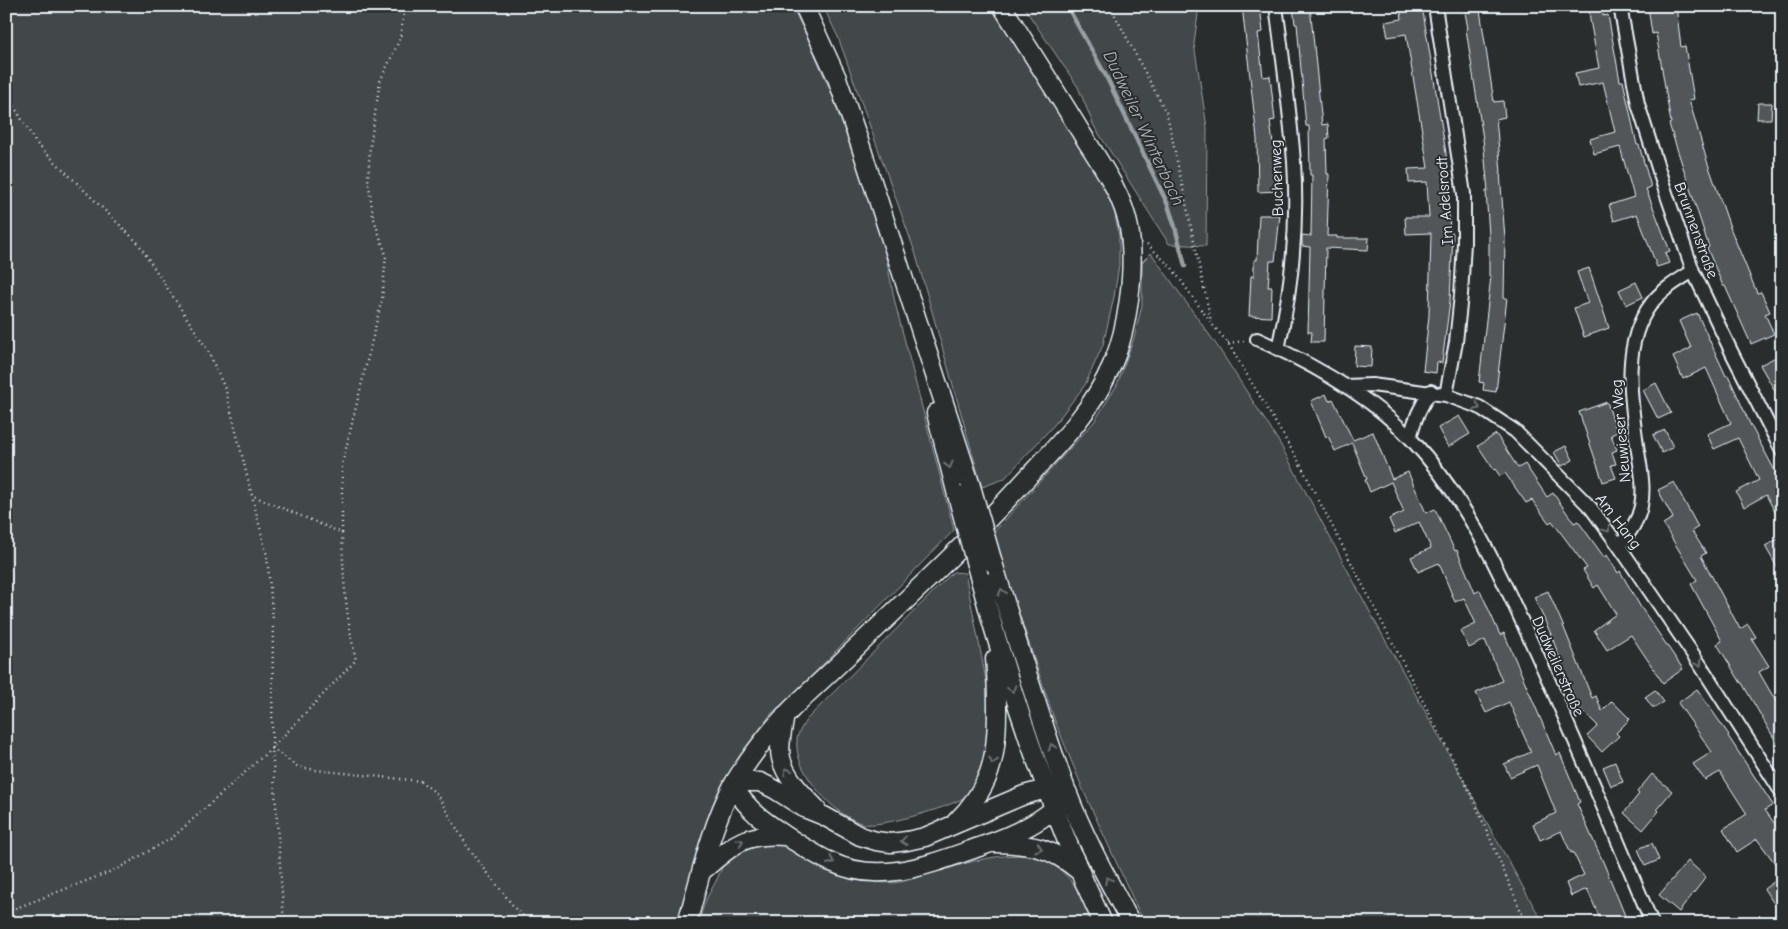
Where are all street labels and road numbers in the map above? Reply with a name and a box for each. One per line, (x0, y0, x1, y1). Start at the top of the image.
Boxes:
street label: Buchenweg (1267, 139, 1287, 217)
street label: Im Adelsrodt (1433, 156, 1457, 246)
street label: Brunnenstraße (1670, 180, 1722, 281)
street label: Neuwieser Weg (1608, 379, 1634, 483)
street label: Am Hang (1591, 490, 1645, 553)
street label: Dudweilerstraße (1528, 614, 1588, 719)

